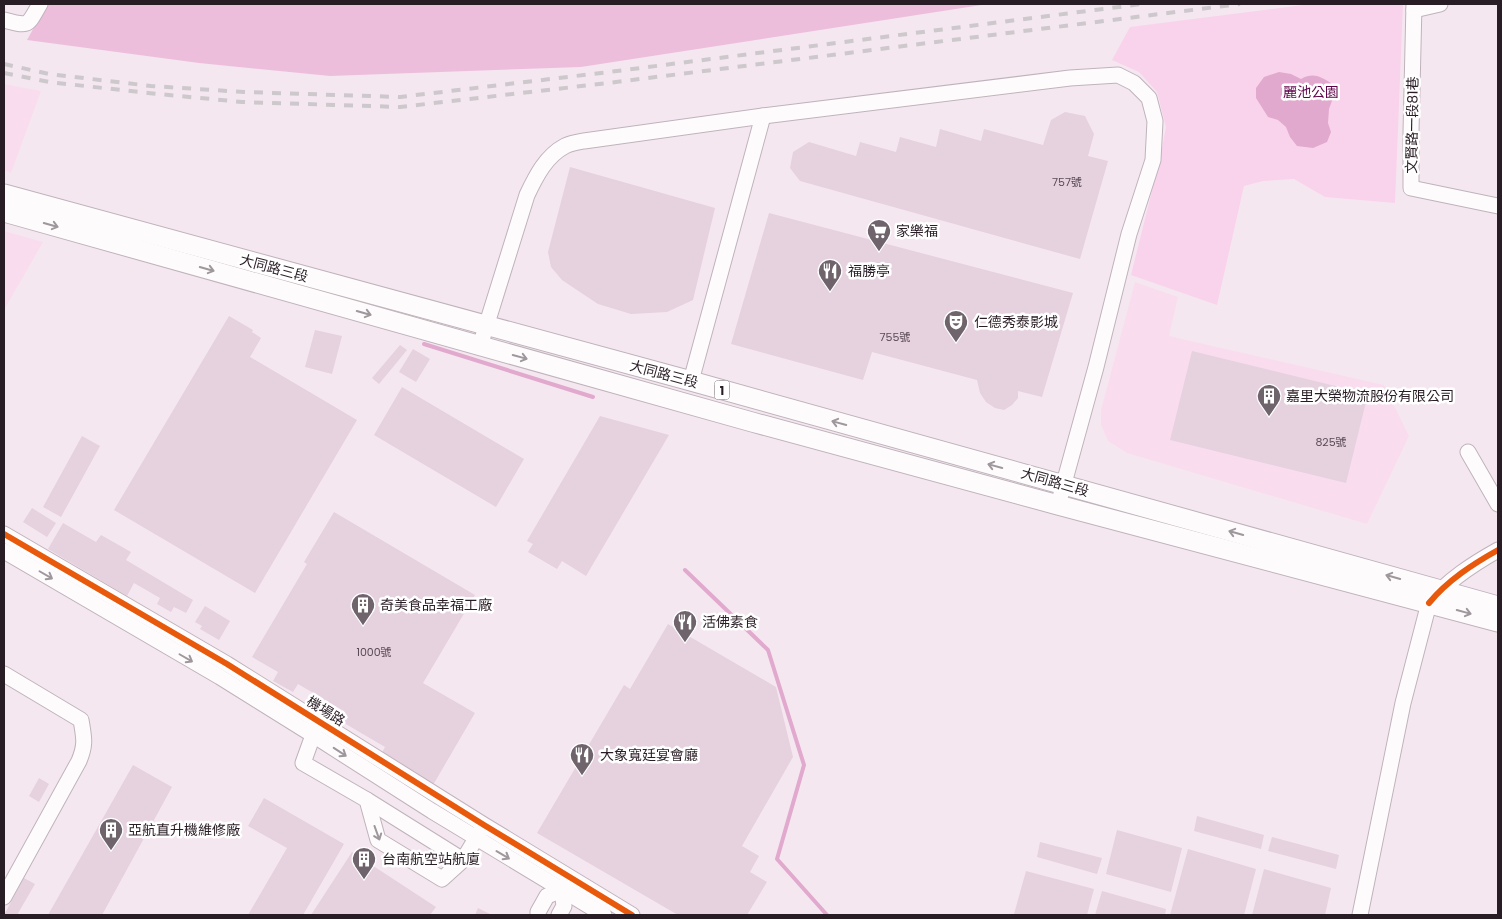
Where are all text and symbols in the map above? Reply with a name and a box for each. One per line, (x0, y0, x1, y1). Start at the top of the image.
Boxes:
street label: 文賢路一段81巷 (1401, 76, 1423, 174)
park label: 麗池公園 (1283, 82, 1339, 102)
house number: 757號 (1052, 174, 1082, 190)
supermarket icon: 家樂福 (866, 218, 892, 252)
one-way arrow (42, 220, 58, 230)
place label: 家樂福 (896, 221, 938, 241)
street label: 大同路三段 (238, 249, 310, 287)
restaurant icon: 福勝亭 (817, 258, 843, 292)
place label: 福勝亭 (848, 261, 890, 281)
one-way arrow (199, 264, 215, 274)
one-way arrow (355, 308, 371, 318)
theatre icon: 仁德秀泰影城 (943, 309, 969, 343)
place label: 仁德秀泰影城 (974, 312, 1058, 332)
house number: 755號 (880, 329, 910, 345)
one-way arrow (512, 352, 528, 362)
street label: 大同路三段 (628, 355, 700, 393)
road number: 1 (714, 380, 730, 400)
building icon: 嘉里大榮物流股份有限公司 (1256, 383, 1282, 417)
place label: 嘉里大榮物流股份有限公司 (1286, 386, 1454, 406)
one-way arrow (831, 417, 847, 427)
house number: 825號 (1315, 434, 1347, 450)
one-way arrow (988, 461, 1004, 470)
street label: 大同路三段 (1019, 463, 1091, 501)
one-way arrow (1229, 528, 1245, 537)
one-way arrow (38, 571, 52, 581)
one-way arrow (1385, 571, 1401, 581)
building icon: 奇美食品幸福工廠 (350, 592, 376, 626)
place label: 奇美食品幸福工廠 (380, 595, 492, 615)
one-way arrow (1455, 608, 1471, 618)
restaurant icon: 活佛素食 (672, 609, 698, 643)
place label: 活佛素食 (702, 612, 758, 632)
house number: 1000號 (356, 644, 392, 660)
one-way arrow (178, 653, 192, 663)
street label: 機場路 (303, 691, 349, 731)
restaurant icon: 大象寬廷宴會廳 (569, 742, 595, 776)
place label: 大象寬廷宴會廳 (600, 745, 698, 765)
one-way arrow (332, 747, 346, 757)
building icon: 亞航直升機維修廠 (98, 817, 124, 851)
place label: 亞航直升機維修廠 (128, 820, 240, 840)
one-way arrow (373, 825, 382, 840)
building icon: 台南航空站航廈 (351, 846, 377, 880)
place label: 台南航空站航廈 (382, 849, 480, 869)
one-way arrow (496, 850, 510, 860)

